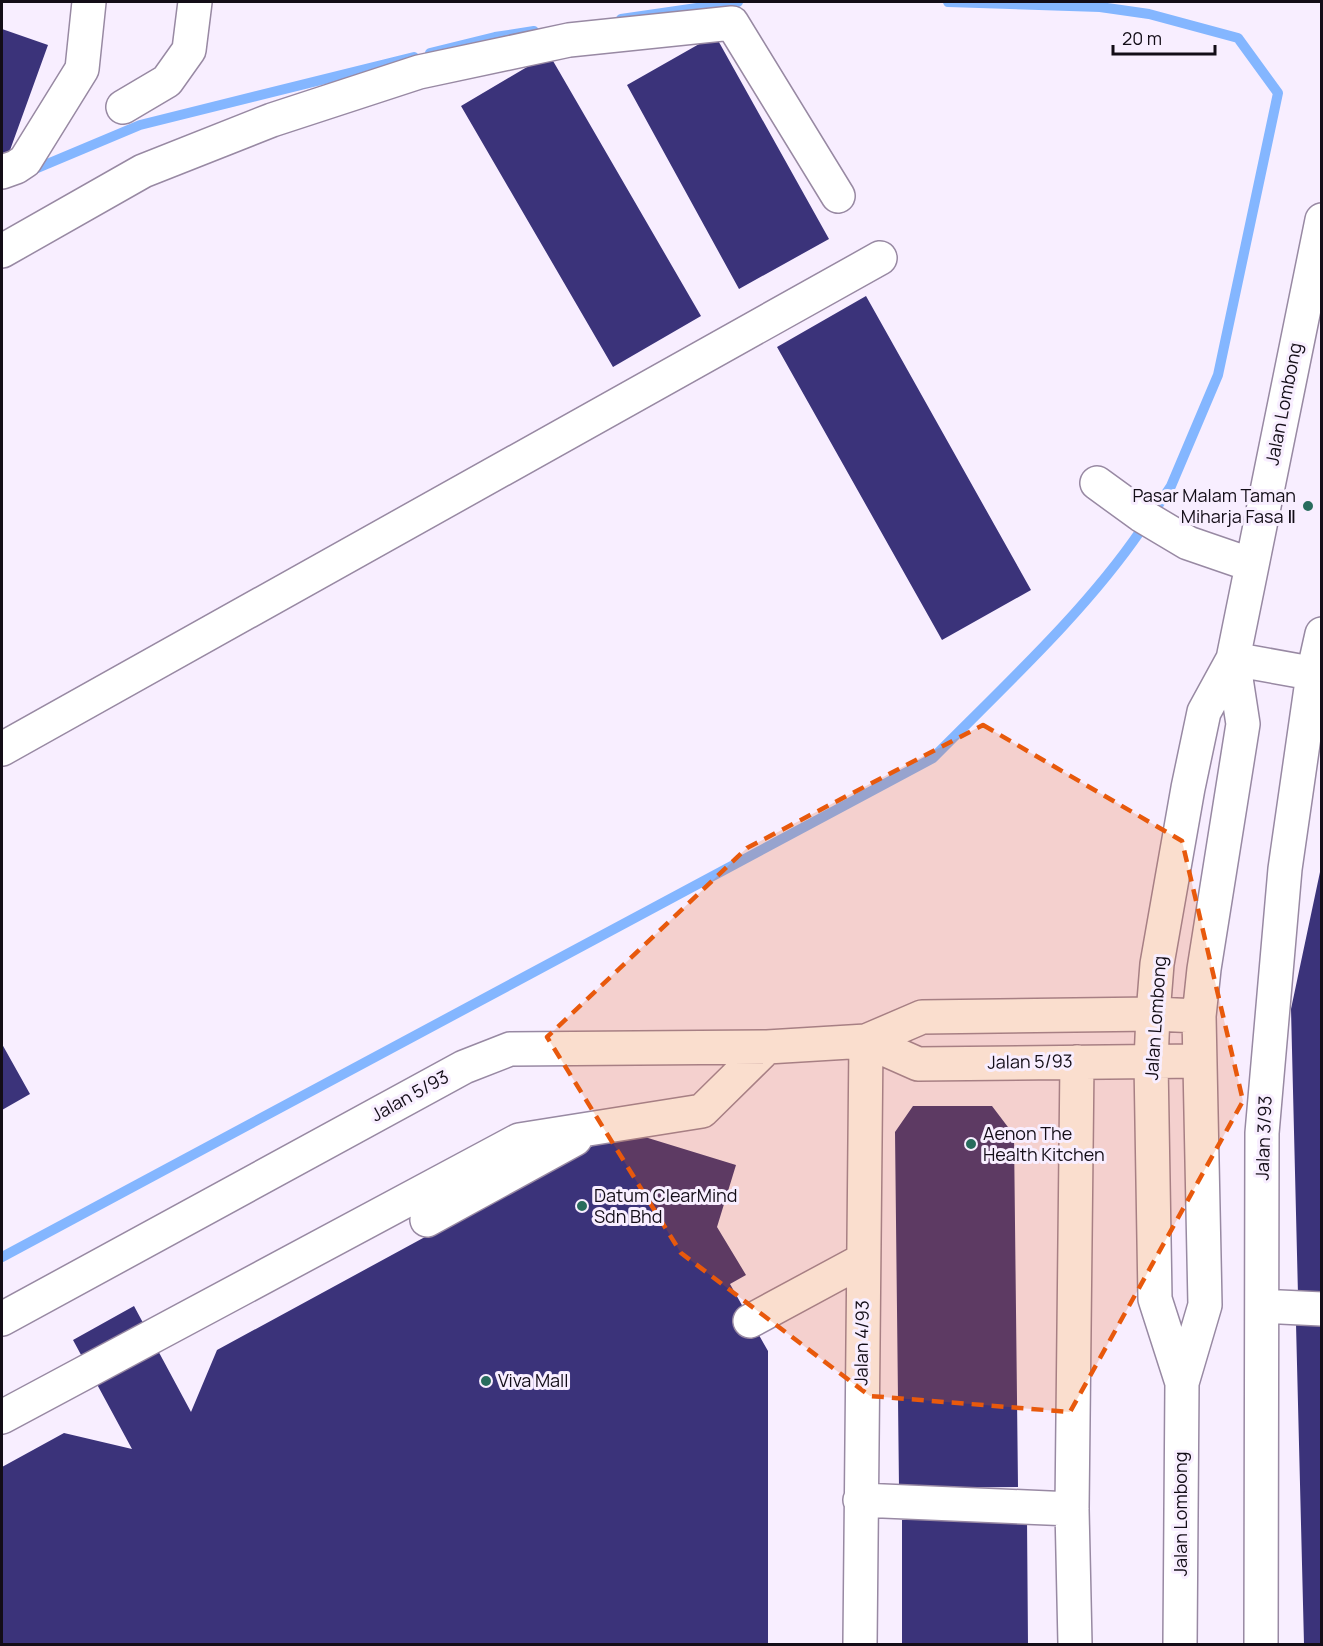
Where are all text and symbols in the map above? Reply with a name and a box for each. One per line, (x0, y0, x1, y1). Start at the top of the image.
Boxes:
scale bar (1113, 18, 1215, 56)
text: 20 m (1122, 26, 1162, 50)
street label: Jalan Lombong (1259, 340, 1307, 467)
place label: Pasar Malam Taman Miharja Fasa Ⅱ (1132, 483, 1296, 528)
marker: Pasar Malam Taman Miharja Fasa Ⅱ (1301, 499, 1315, 513)
street label: Jalan Lombong (1139, 955, 1171, 1081)
street label: Jalan 5/93 (987, 1048, 1073, 1074)
street label: Jalan 5/93 (366, 1064, 453, 1126)
street label: Jalan 3/93 (1250, 1095, 1276, 1181)
place label: Aenon The Health Kitchen (983, 1121, 1105, 1166)
marker: Aenon The Health Kitchen (964, 1137, 978, 1151)
place label: Datum ClearMind Sdn Bhd (594, 1183, 737, 1228)
marker: Datum ClearMind Sdn Bhd (575, 1199, 589, 1213)
street label: Jalan 4/93 (848, 1300, 874, 1386)
place label: Viva Mall (498, 1368, 568, 1392)
marker: Viva Mall (479, 1374, 493, 1388)
street label: Jalan Lombong (1168, 1452, 1192, 1576)

